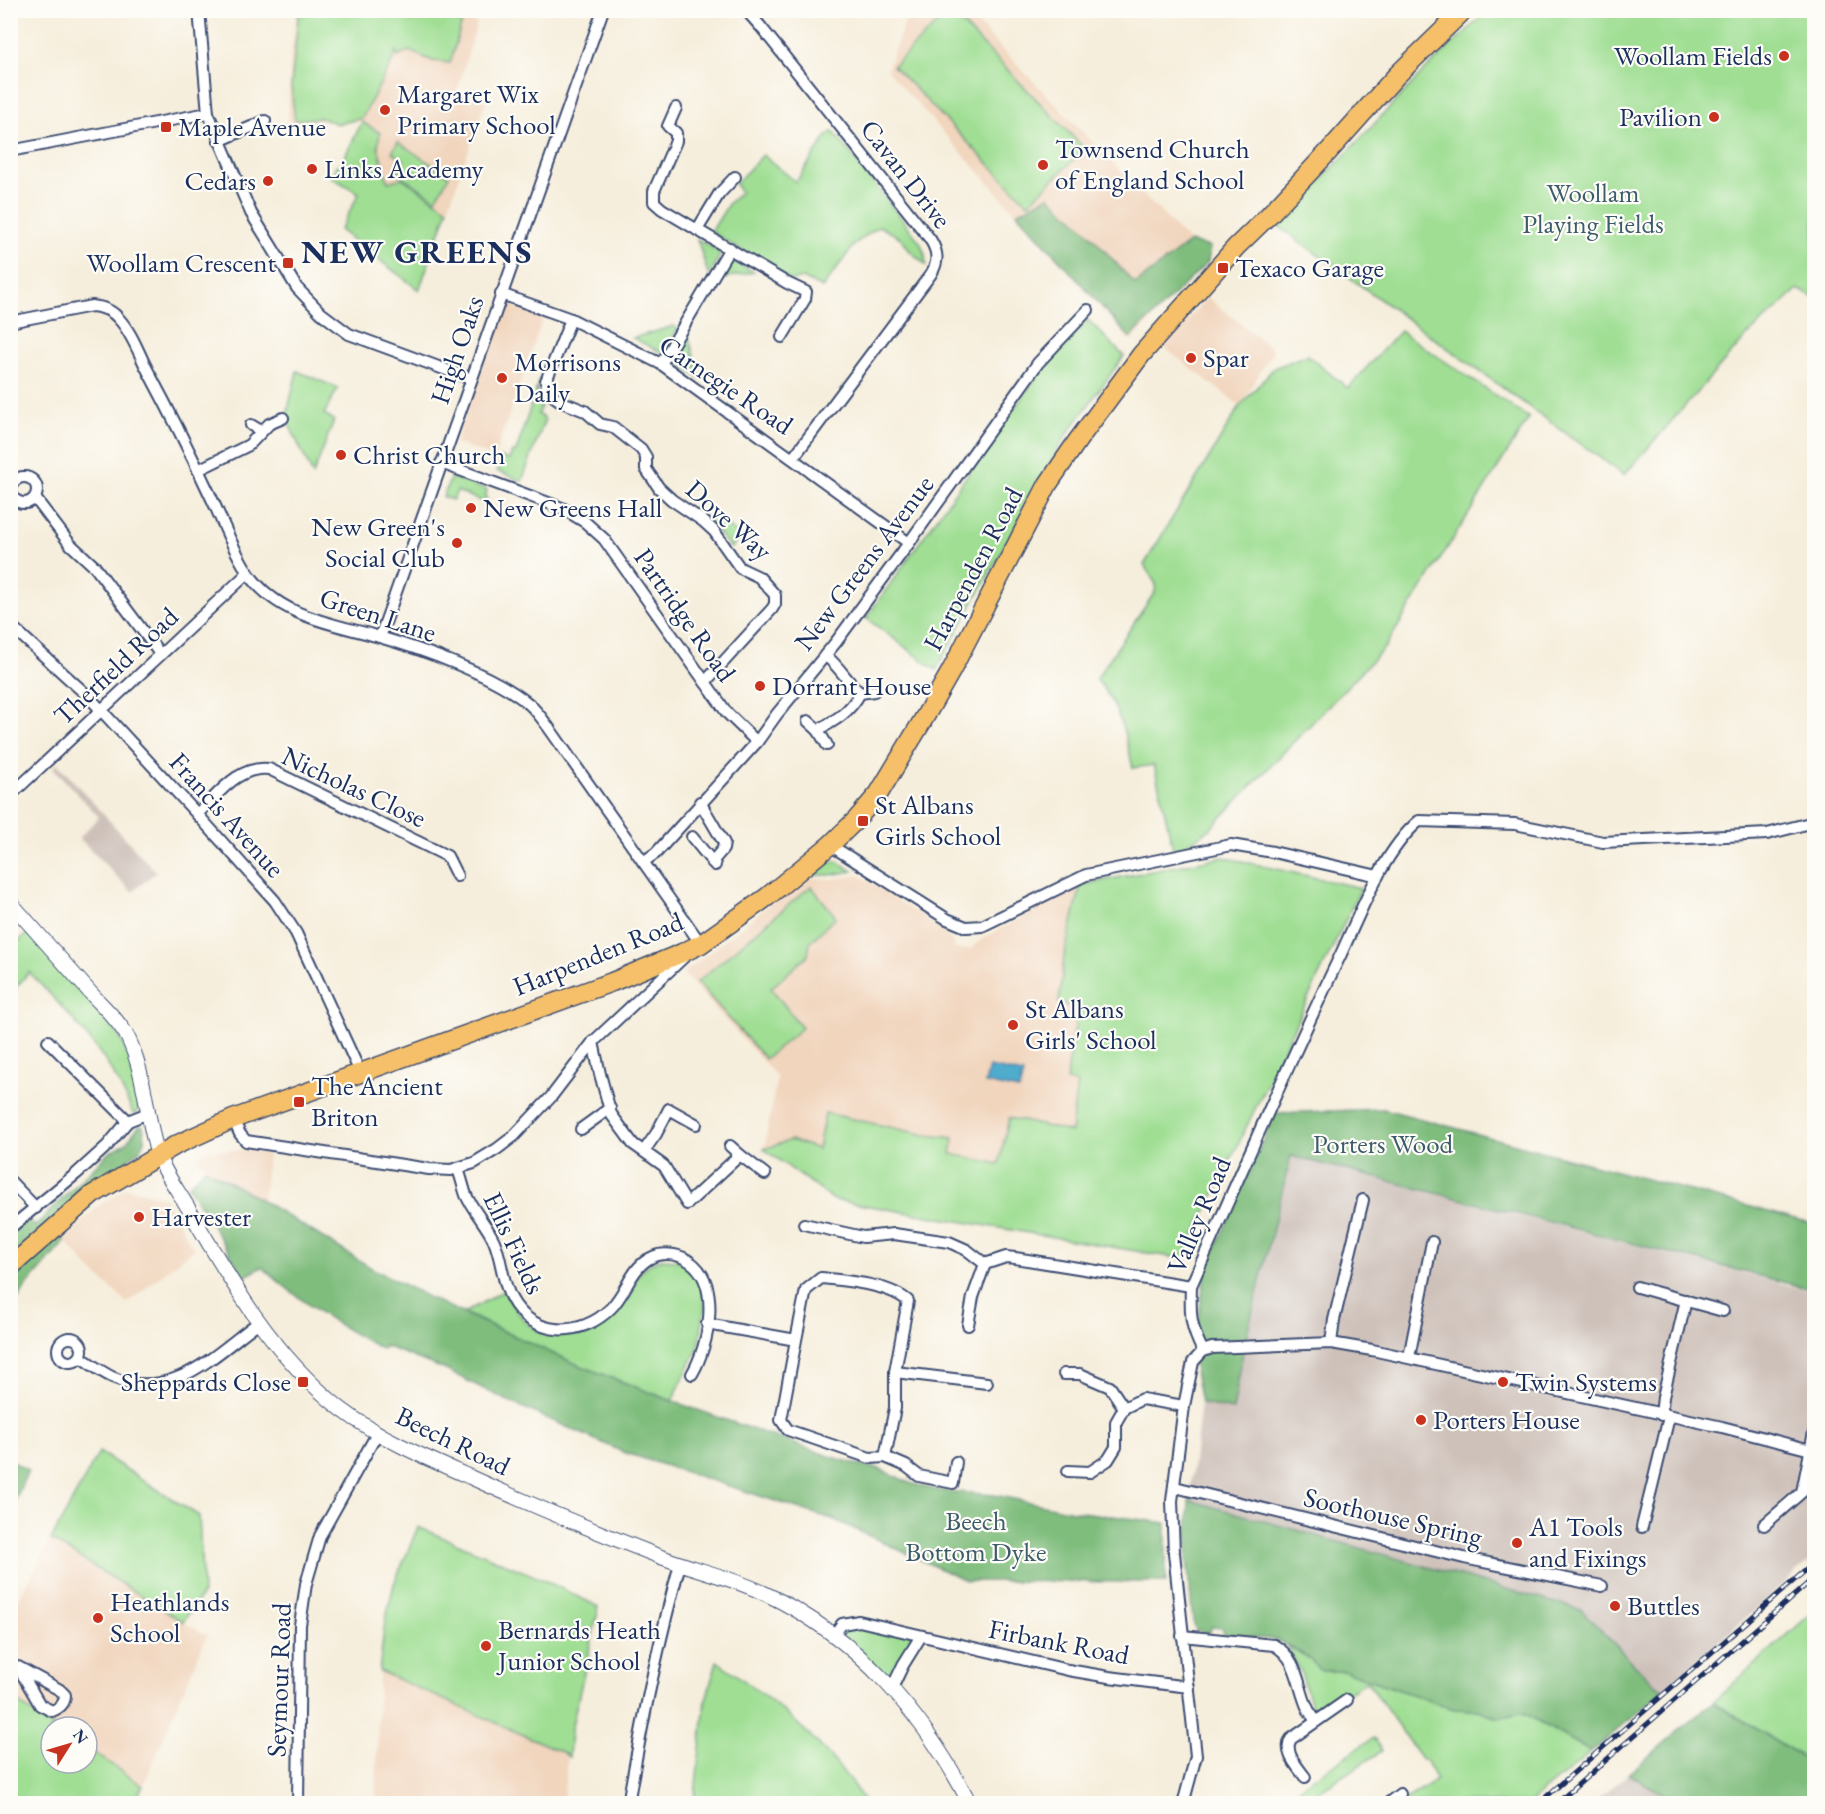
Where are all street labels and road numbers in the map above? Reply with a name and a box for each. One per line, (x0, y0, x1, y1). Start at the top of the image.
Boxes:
street label: Cavan Drive (853, 112, 960, 235)
street label: High Oaks (422, 291, 491, 409)
street label: Carnegie Road (652, 327, 800, 442)
street label: New Greens Avenue (786, 468, 941, 658)
street label: Dove Way (679, 472, 780, 568)
street label: Harpenden Road (915, 480, 1031, 657)
street label: Partridge Road (627, 541, 744, 689)
street label: Green Lane (315, 579, 441, 650)
street label: Therfield Road (46, 599, 186, 732)
street label: Nicholas Close (276, 738, 432, 835)
street label: Francis Avenue (162, 745, 293, 885)
street label: Harpenden Road (507, 903, 689, 1004)
street label: Valley Road (1158, 1151, 1239, 1278)
street label: Ellis Fields (476, 1186, 553, 1299)
street label: Beech Road (390, 1398, 517, 1483)
street label: Soothouse Spring (1300, 1479, 1486, 1554)
street label: Seymour Road (258, 1602, 299, 1758)
street label: Firbank Road (986, 1611, 1133, 1672)

